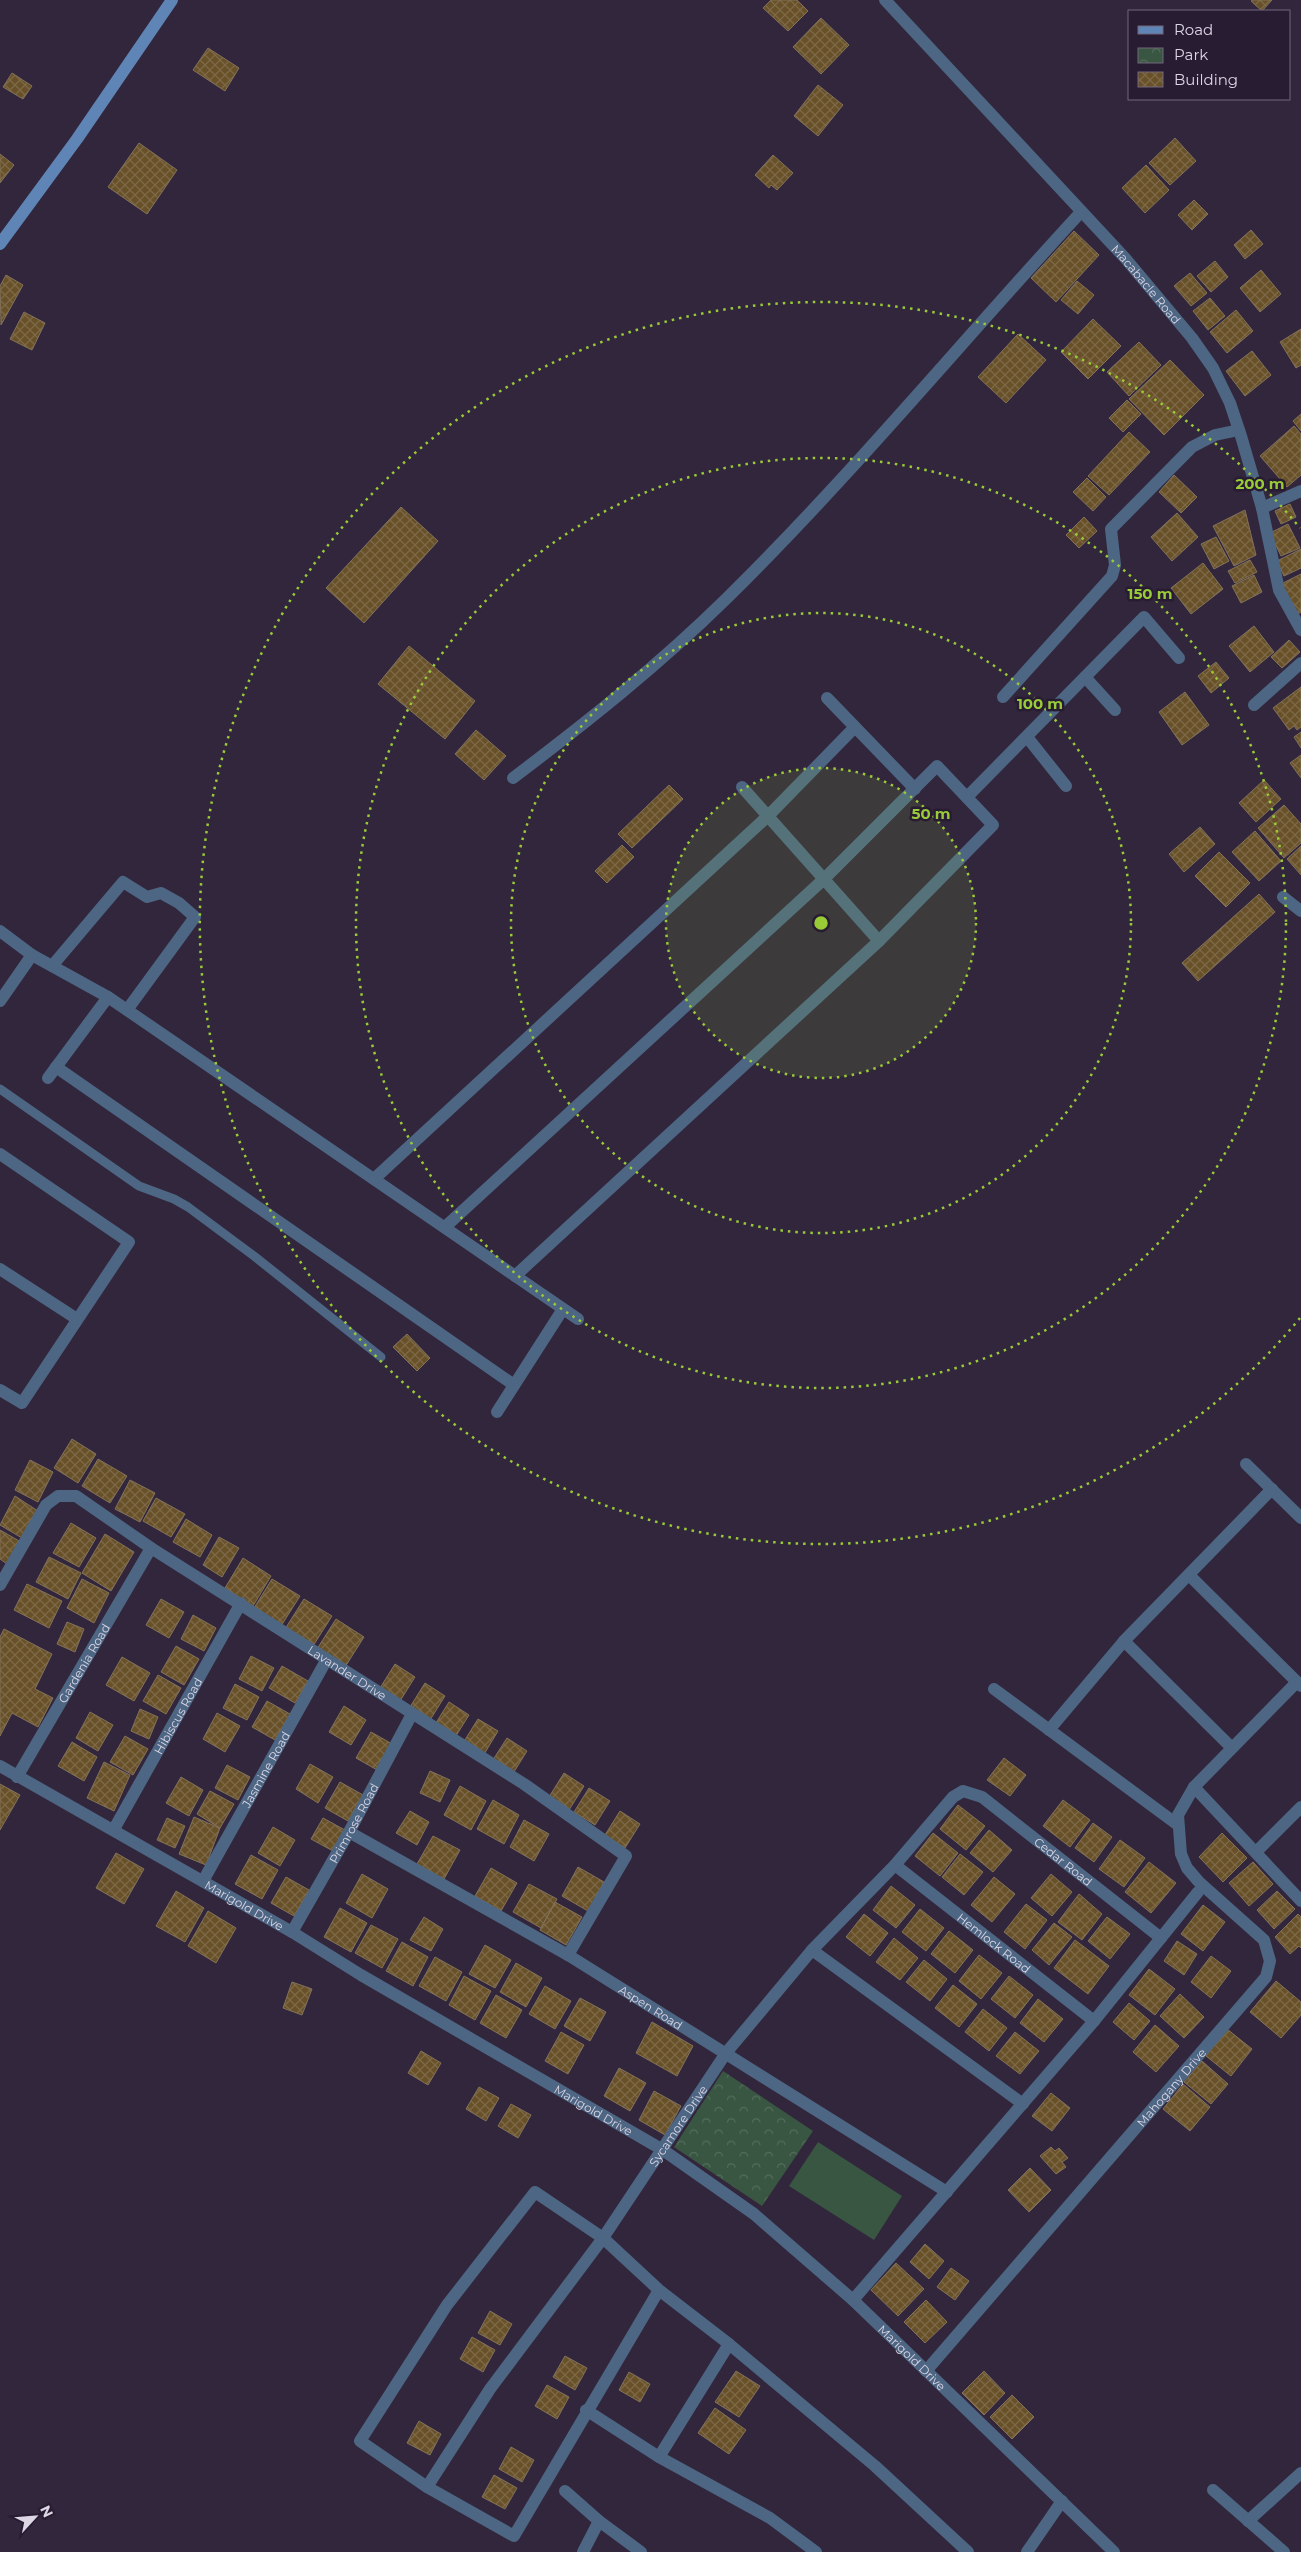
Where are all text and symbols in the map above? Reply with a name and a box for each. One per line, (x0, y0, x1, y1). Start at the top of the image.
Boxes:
legend (1128, 10, 1291, 100)
text: Road (1174, 20, 1213, 39)
text: Park (1174, 45, 1208, 64)
text: Building (1174, 70, 1238, 89)
street label: Macabacle Road (1109, 241, 1184, 327)
text: 200 m (1235, 474, 1285, 493)
text: 150 m (1128, 584, 1172, 603)
text: 100 m (1017, 694, 1063, 713)
text: 50 m (911, 804, 951, 823)
centre of rings (812, 914, 830, 932)
street label: Gardenia Road (55, 1621, 113, 1705)
street label: Lavander Drive (305, 1642, 390, 1703)
street label: Hibiscus Road (150, 1675, 205, 1757)
street label: Jasmine Road (238, 1729, 293, 1811)
street label: Primrose Road (325, 1781, 381, 1866)
street label: Cedar Road (1031, 1834, 1096, 1889)
street label: Marigold Drive (202, 1877, 286, 1933)
street label: Hemlock Road (955, 1909, 1034, 1976)
street label: Aspen Road (616, 1981, 686, 2032)
street label: Mahogany Drive (1133, 2045, 1209, 2129)
street label: Marigold Drive (552, 2081, 636, 2138)
street label: Sycamore Drive (645, 2082, 710, 2169)
street label: Marigold Drive (875, 2321, 949, 2393)
north arrow (10, 2492, 60, 2542)
text: N (36, 2502, 57, 2520)

